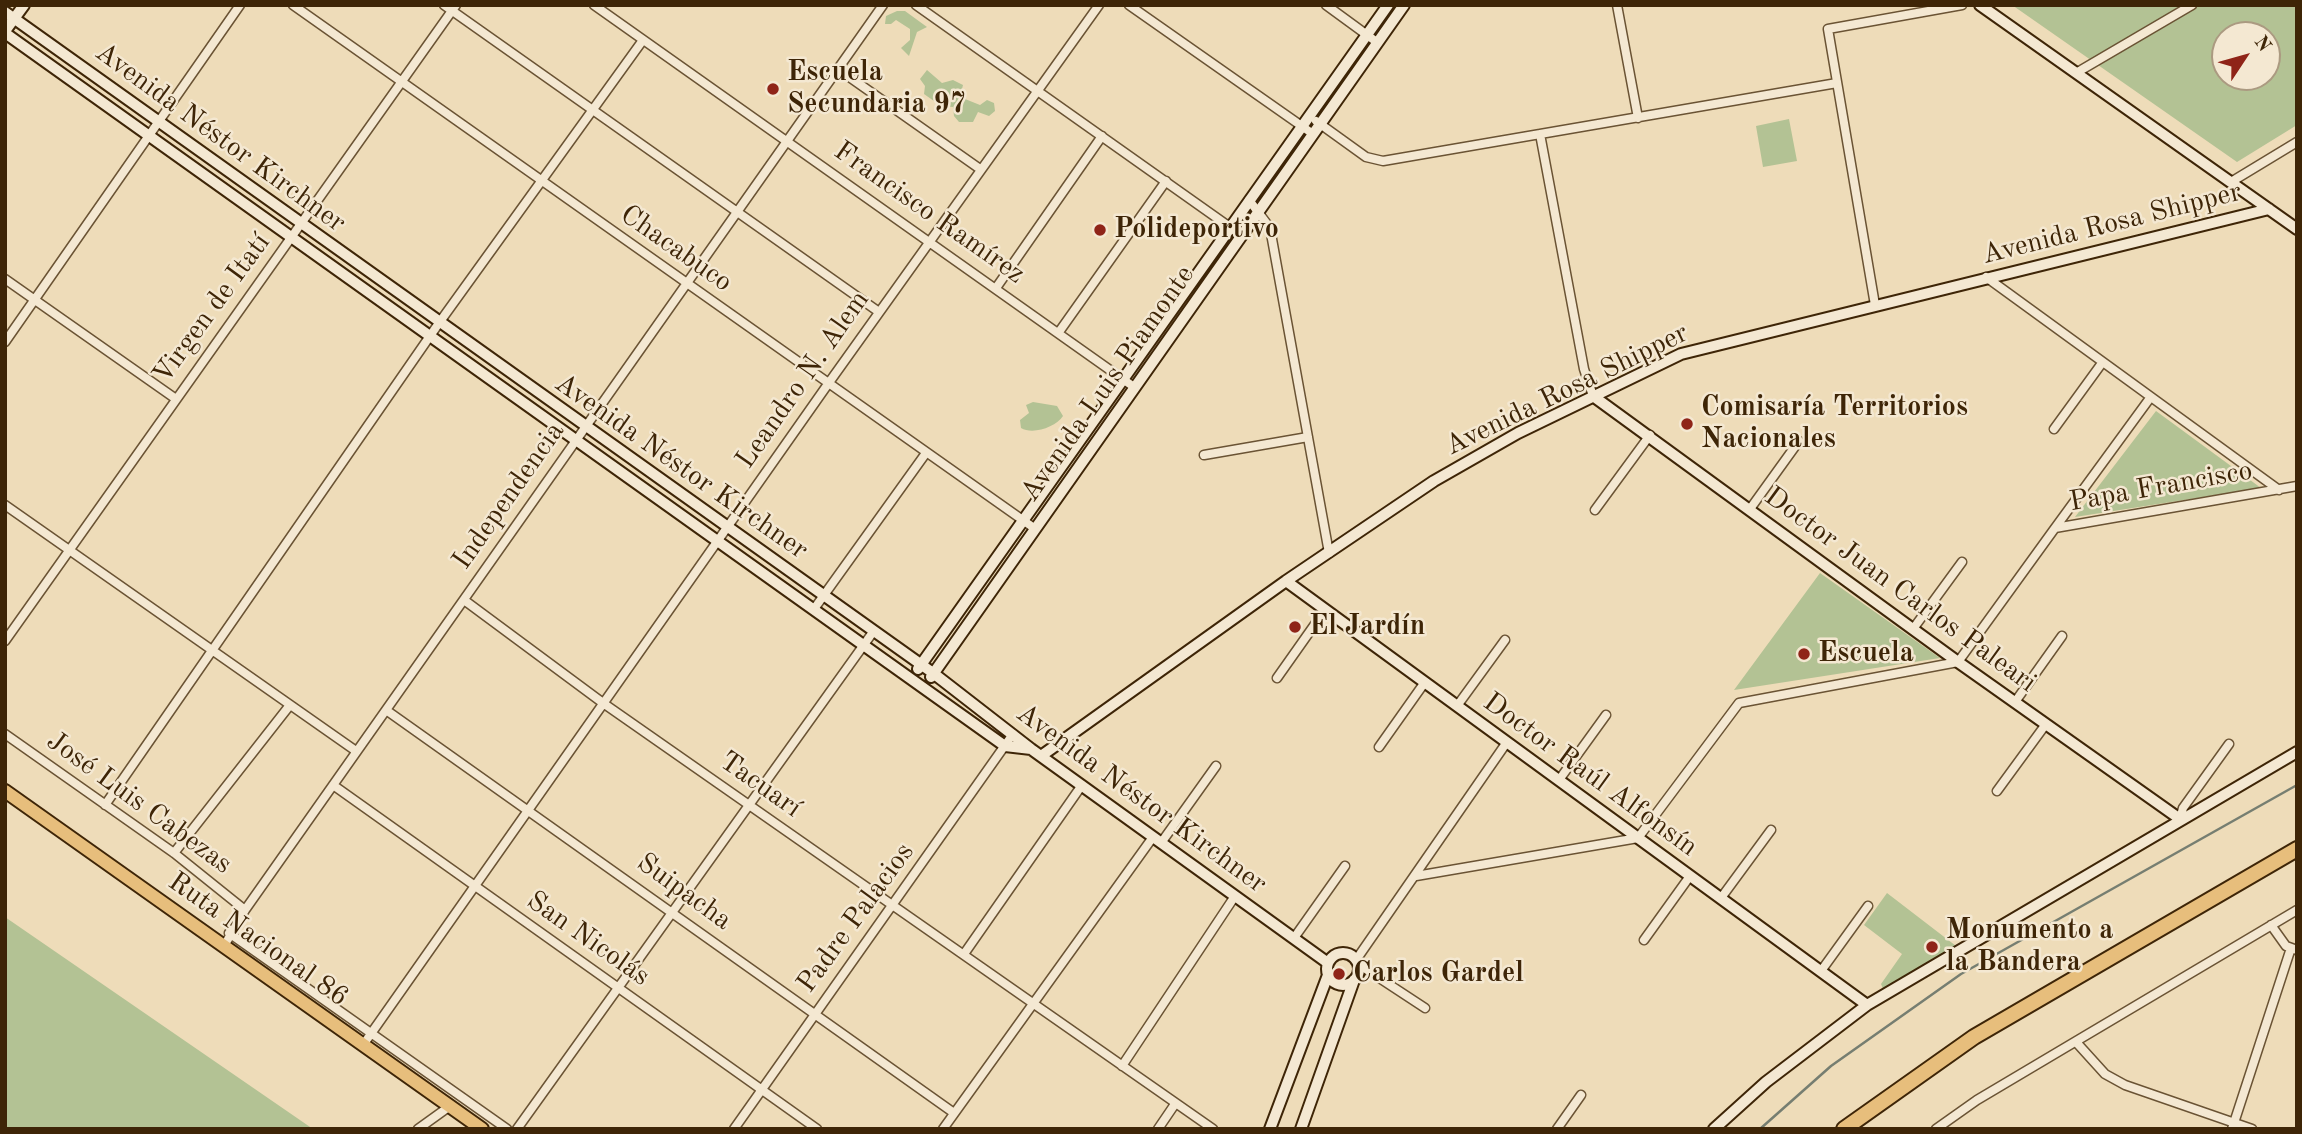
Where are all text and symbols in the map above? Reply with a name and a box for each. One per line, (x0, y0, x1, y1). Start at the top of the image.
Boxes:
north arrow (2211, 21, 2281, 91)
text: N (2250, 33, 2274, 56)
street label: Avenida Néstor Kirchner (88, 36, 352, 240)
place label: Escuela Secundaria 97 (787, 56, 966, 122)
marker: Escuela Secundaria 97 (765, 81, 781, 97)
street label: Francisco Ramírez (827, 135, 1031, 291)
street label: Avenida Rosa Shipper (1979, 175, 2245, 273)
street label: Chacabuco (613, 198, 739, 300)
place label: Polideportivo (1114, 213, 1279, 247)
marker: Polideportivo (1092, 222, 1108, 238)
street label: Virgen de Itatí (146, 227, 278, 391)
street label: Avenida Luis Piamonte (1014, 259, 1202, 509)
street label: Leandro N. Alem (729, 284, 877, 476)
street label: Avenida Rosa Shipper (1440, 317, 1694, 463)
street label: Avenida Néstor Kirchner (548, 367, 814, 567)
place label: Comisaría Territorios Nacionales (1701, 391, 1968, 457)
street label: Independencia (446, 416, 572, 576)
marker: Comisaría Territorios Nacionales (1679, 416, 1695, 432)
street label: Papa Francisco (2067, 454, 2255, 520)
street label: Doctor Juan Carlos Paleari (1757, 480, 2043, 700)
place label: El Jardín (1309, 610, 1425, 644)
marker: El Jardín (1287, 619, 1303, 635)
place label: Escuela (1818, 637, 1914, 671)
marker: Escuela (1796, 646, 1812, 662)
street label: Doctor Raúl Alfonsín (1476, 686, 1704, 864)
street label: Avenida Néstor Kirchner (1009, 697, 1273, 901)
street label: José Luis Cabezas (40, 724, 238, 882)
street label: Tacuarí (713, 745, 807, 825)
street label: Padre Palacios (790, 836, 922, 1000)
street label: Suipacha (630, 846, 738, 938)
street label: Ruta Nacional 86 (161, 865, 355, 1015)
street label: San Nicolás (520, 884, 656, 994)
place label: Monumento a la Bandera (1946, 914, 2114, 980)
marker: Monumento a la Bandera (1924, 939, 1940, 955)
place label: Carlos Gardel (1353, 957, 1524, 991)
marker: Carlos Gardel (1331, 966, 1347, 982)

